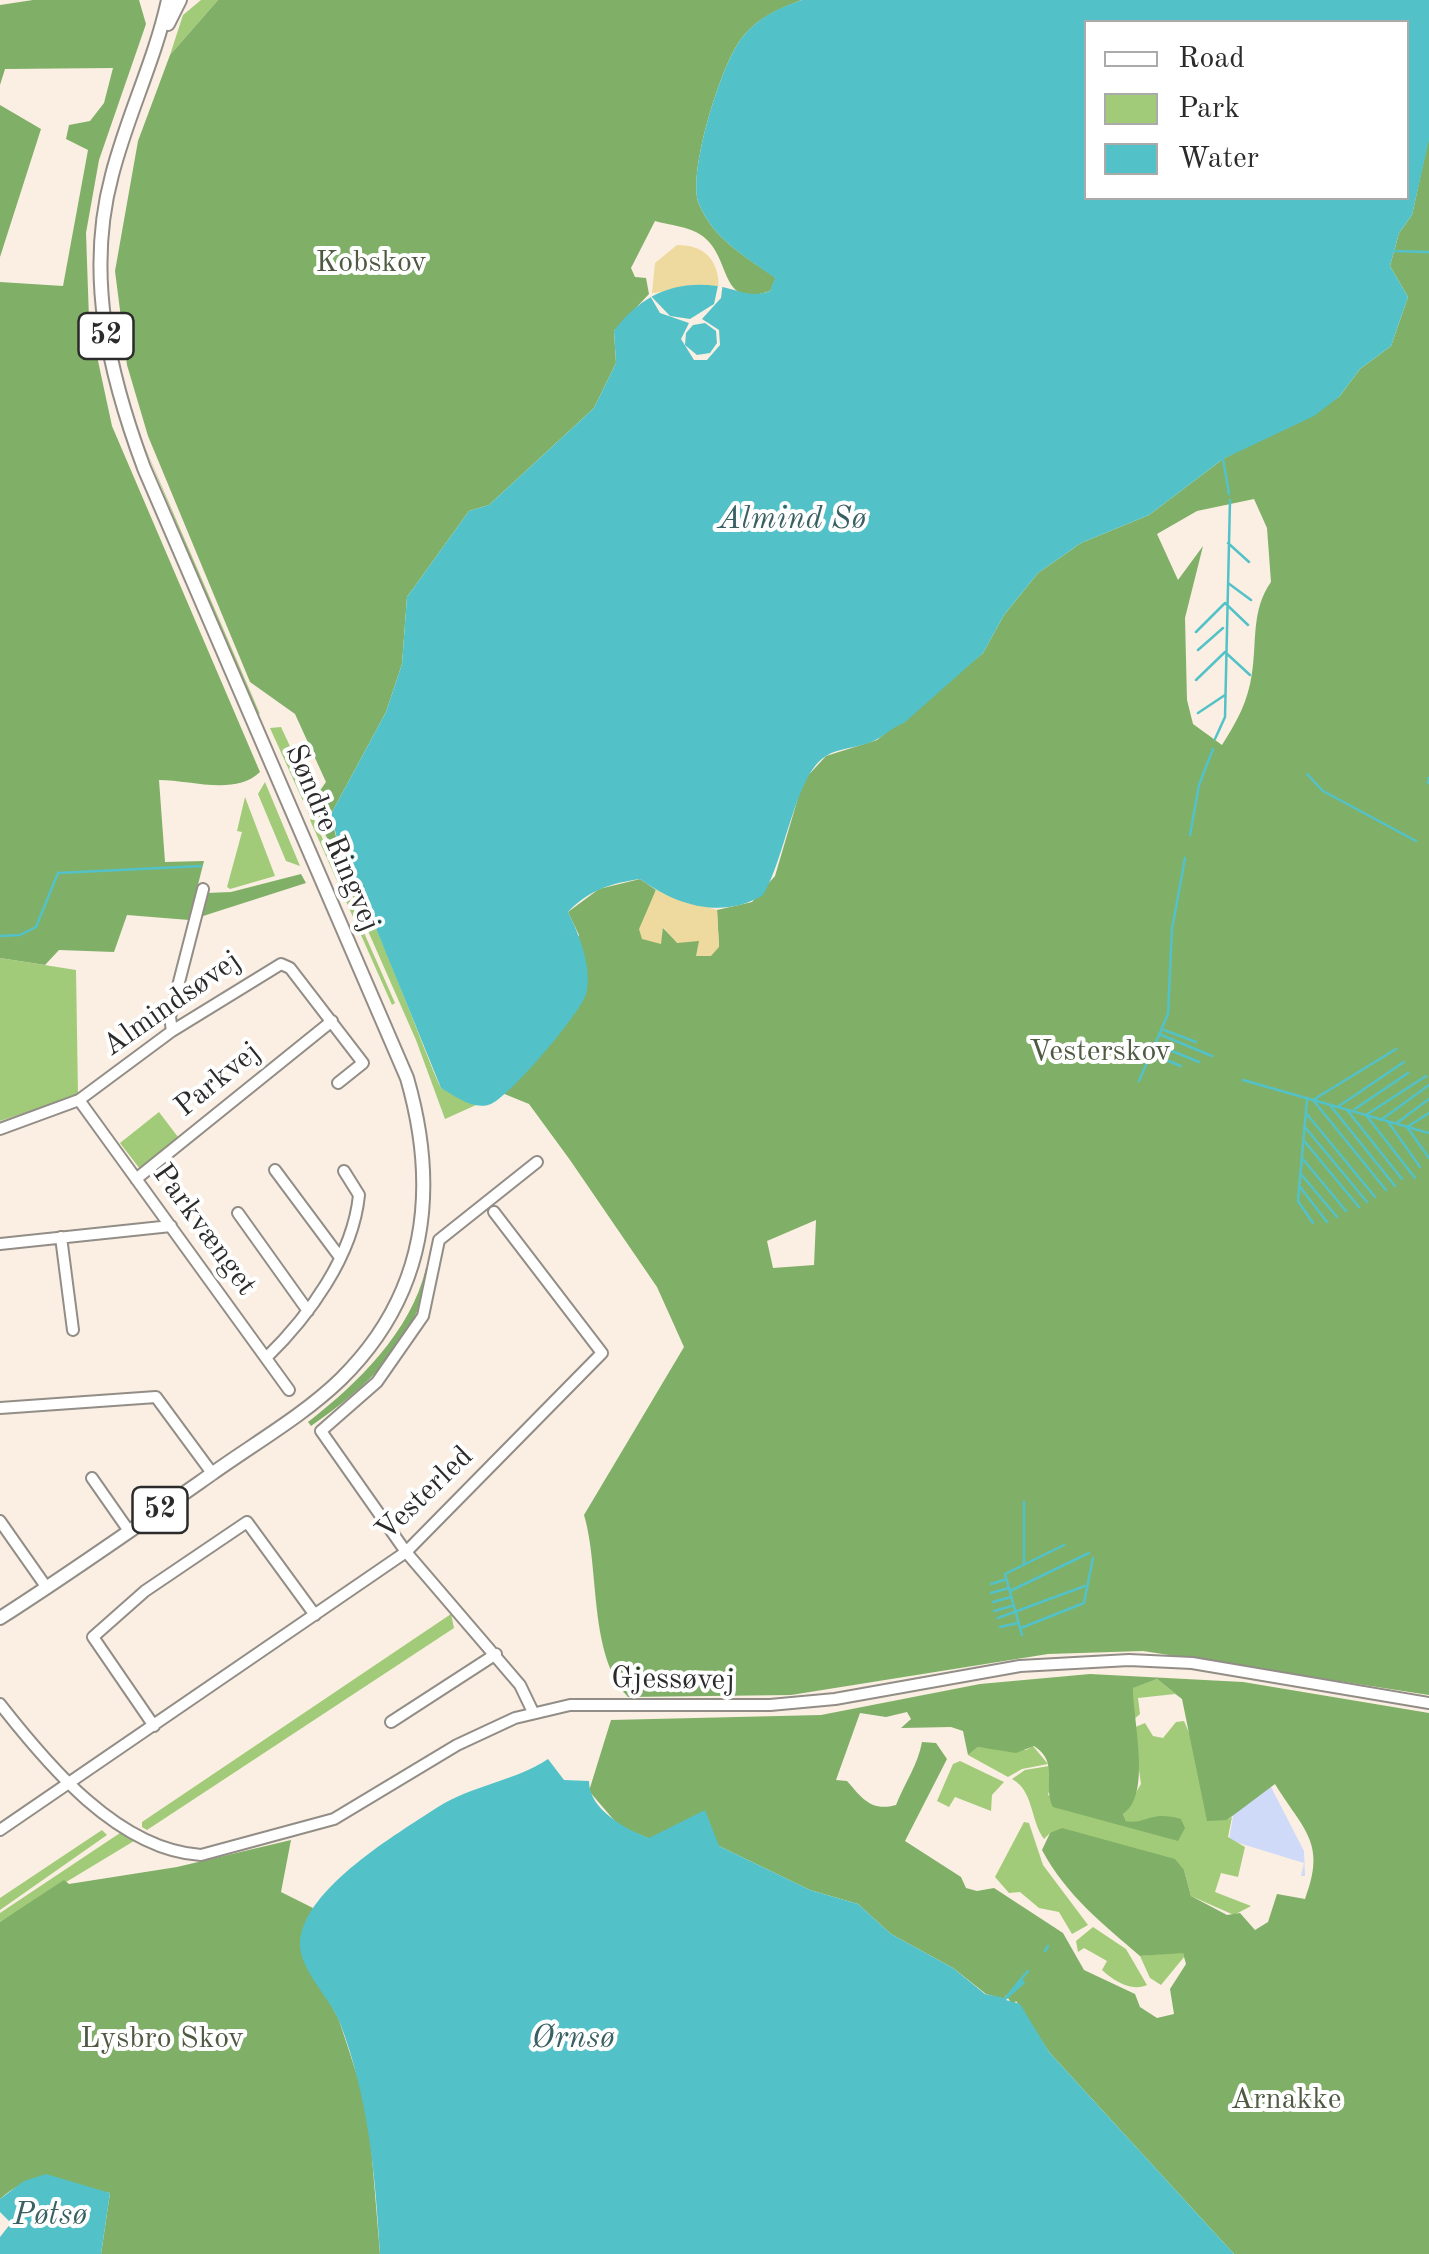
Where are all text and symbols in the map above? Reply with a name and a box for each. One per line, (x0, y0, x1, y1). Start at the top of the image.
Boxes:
legend (1084, 20, 1409, 200)
text: Road (1178, 44, 1245, 74)
text: Park (1178, 94, 1240, 124)
text: Water (1178, 144, 1259, 174)
park label: Kobskov (315, 245, 427, 281)
road number: 52 (78, 313, 134, 359)
water label: Almind Sø (718, 501, 866, 539)
street label: Søndre Ringvej (276, 739, 388, 937)
street label: Almindsøvej (96, 943, 248, 1065)
park label: Vesterskov (1029, 1034, 1171, 1070)
street label: Parkvej (168, 1035, 268, 1125)
street label: Parkvænget (144, 1157, 264, 1303)
street label: Vesterled (369, 1439, 481, 1549)
road number: 52 (132, 1487, 188, 1533)
street label: Gjessøvej (611, 1661, 735, 1699)
water label: Ørnsø (531, 2020, 615, 2058)
park label: Lysbro Skov (80, 2021, 244, 2057)
park label: Arnakke (1230, 2082, 1342, 2118)
water label: Pøtsø (13, 2197, 87, 2235)

